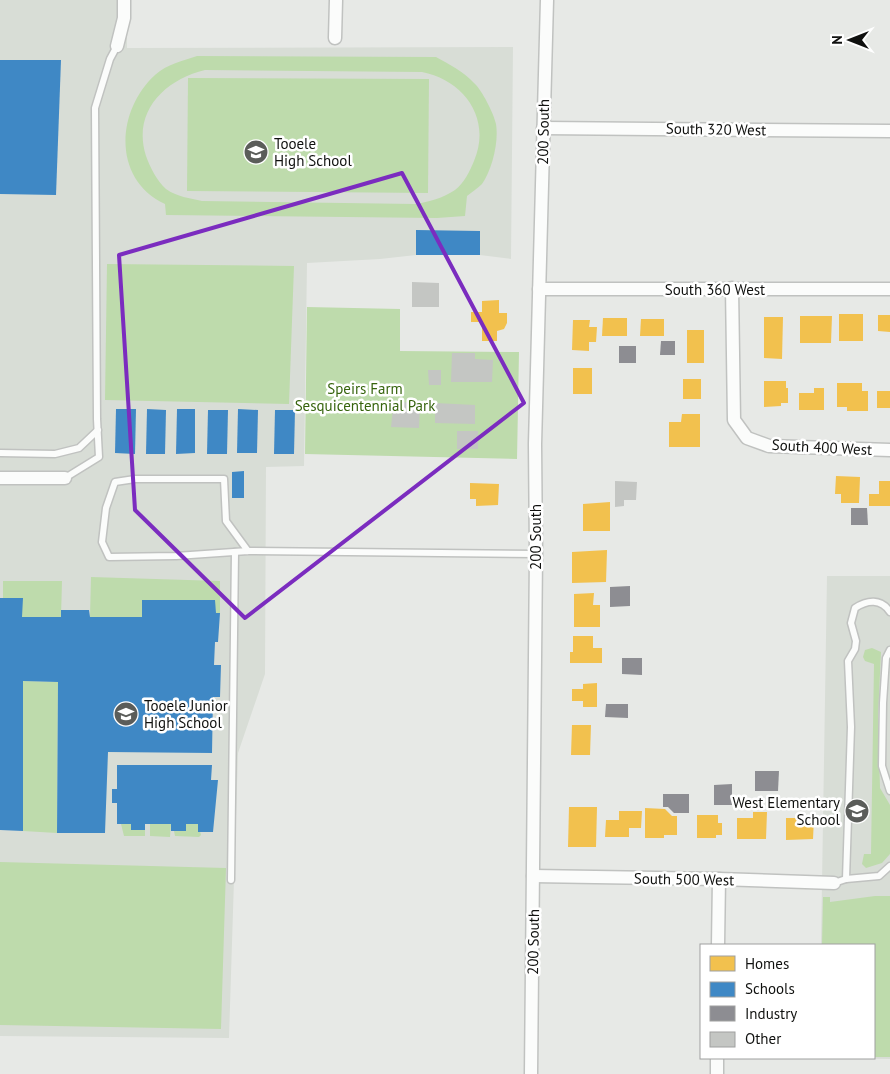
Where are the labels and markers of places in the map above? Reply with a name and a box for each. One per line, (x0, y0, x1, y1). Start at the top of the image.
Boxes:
place label: Tooele High School (274, 134, 352, 170)
school or university icon: Tooele High School (243, 139, 269, 165)
place label: Tooele Junior High School (144, 696, 228, 732)
school or university icon: Tooele Junior High School (113, 701, 139, 727)
place label: West Elementary School (733, 793, 841, 829)
school or university icon: West Elementary School (844, 798, 870, 824)

